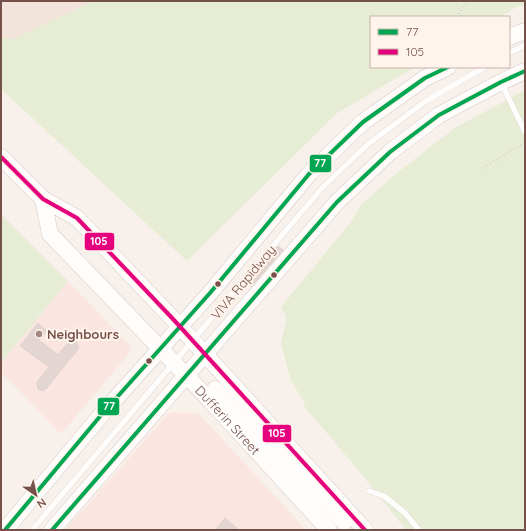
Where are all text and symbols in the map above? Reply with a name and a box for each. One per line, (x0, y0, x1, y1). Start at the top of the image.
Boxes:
legend (370, 16, 510, 68)
text: 77 (406, 24, 418, 39)
text: 105 (406, 44, 424, 59)
line badge: 77 (309, 154, 332, 173)
text: 77 (314, 156, 326, 170)
line badge: 105 (84, 232, 115, 251)
text: 105 (90, 234, 108, 248)
street label: VIVA Rapidway (207, 241, 279, 323)
unlabelled marker (269, 270, 279, 280)
unlabelled marker (213, 279, 223, 289)
place label: Neighbours (47, 326, 119, 342)
marker: Neighbours (34, 329, 44, 339)
unlabelled marker (144, 356, 154, 366)
street label: Dufferin Street (192, 382, 264, 458)
line badge: 77 (97, 397, 120, 416)
text: 77 (103, 399, 115, 413)
line badge: 105 (262, 424, 292, 443)
text: 105 (268, 426, 286, 440)
north arrow (16, 475, 56, 515)
text: N (34, 495, 49, 511)

